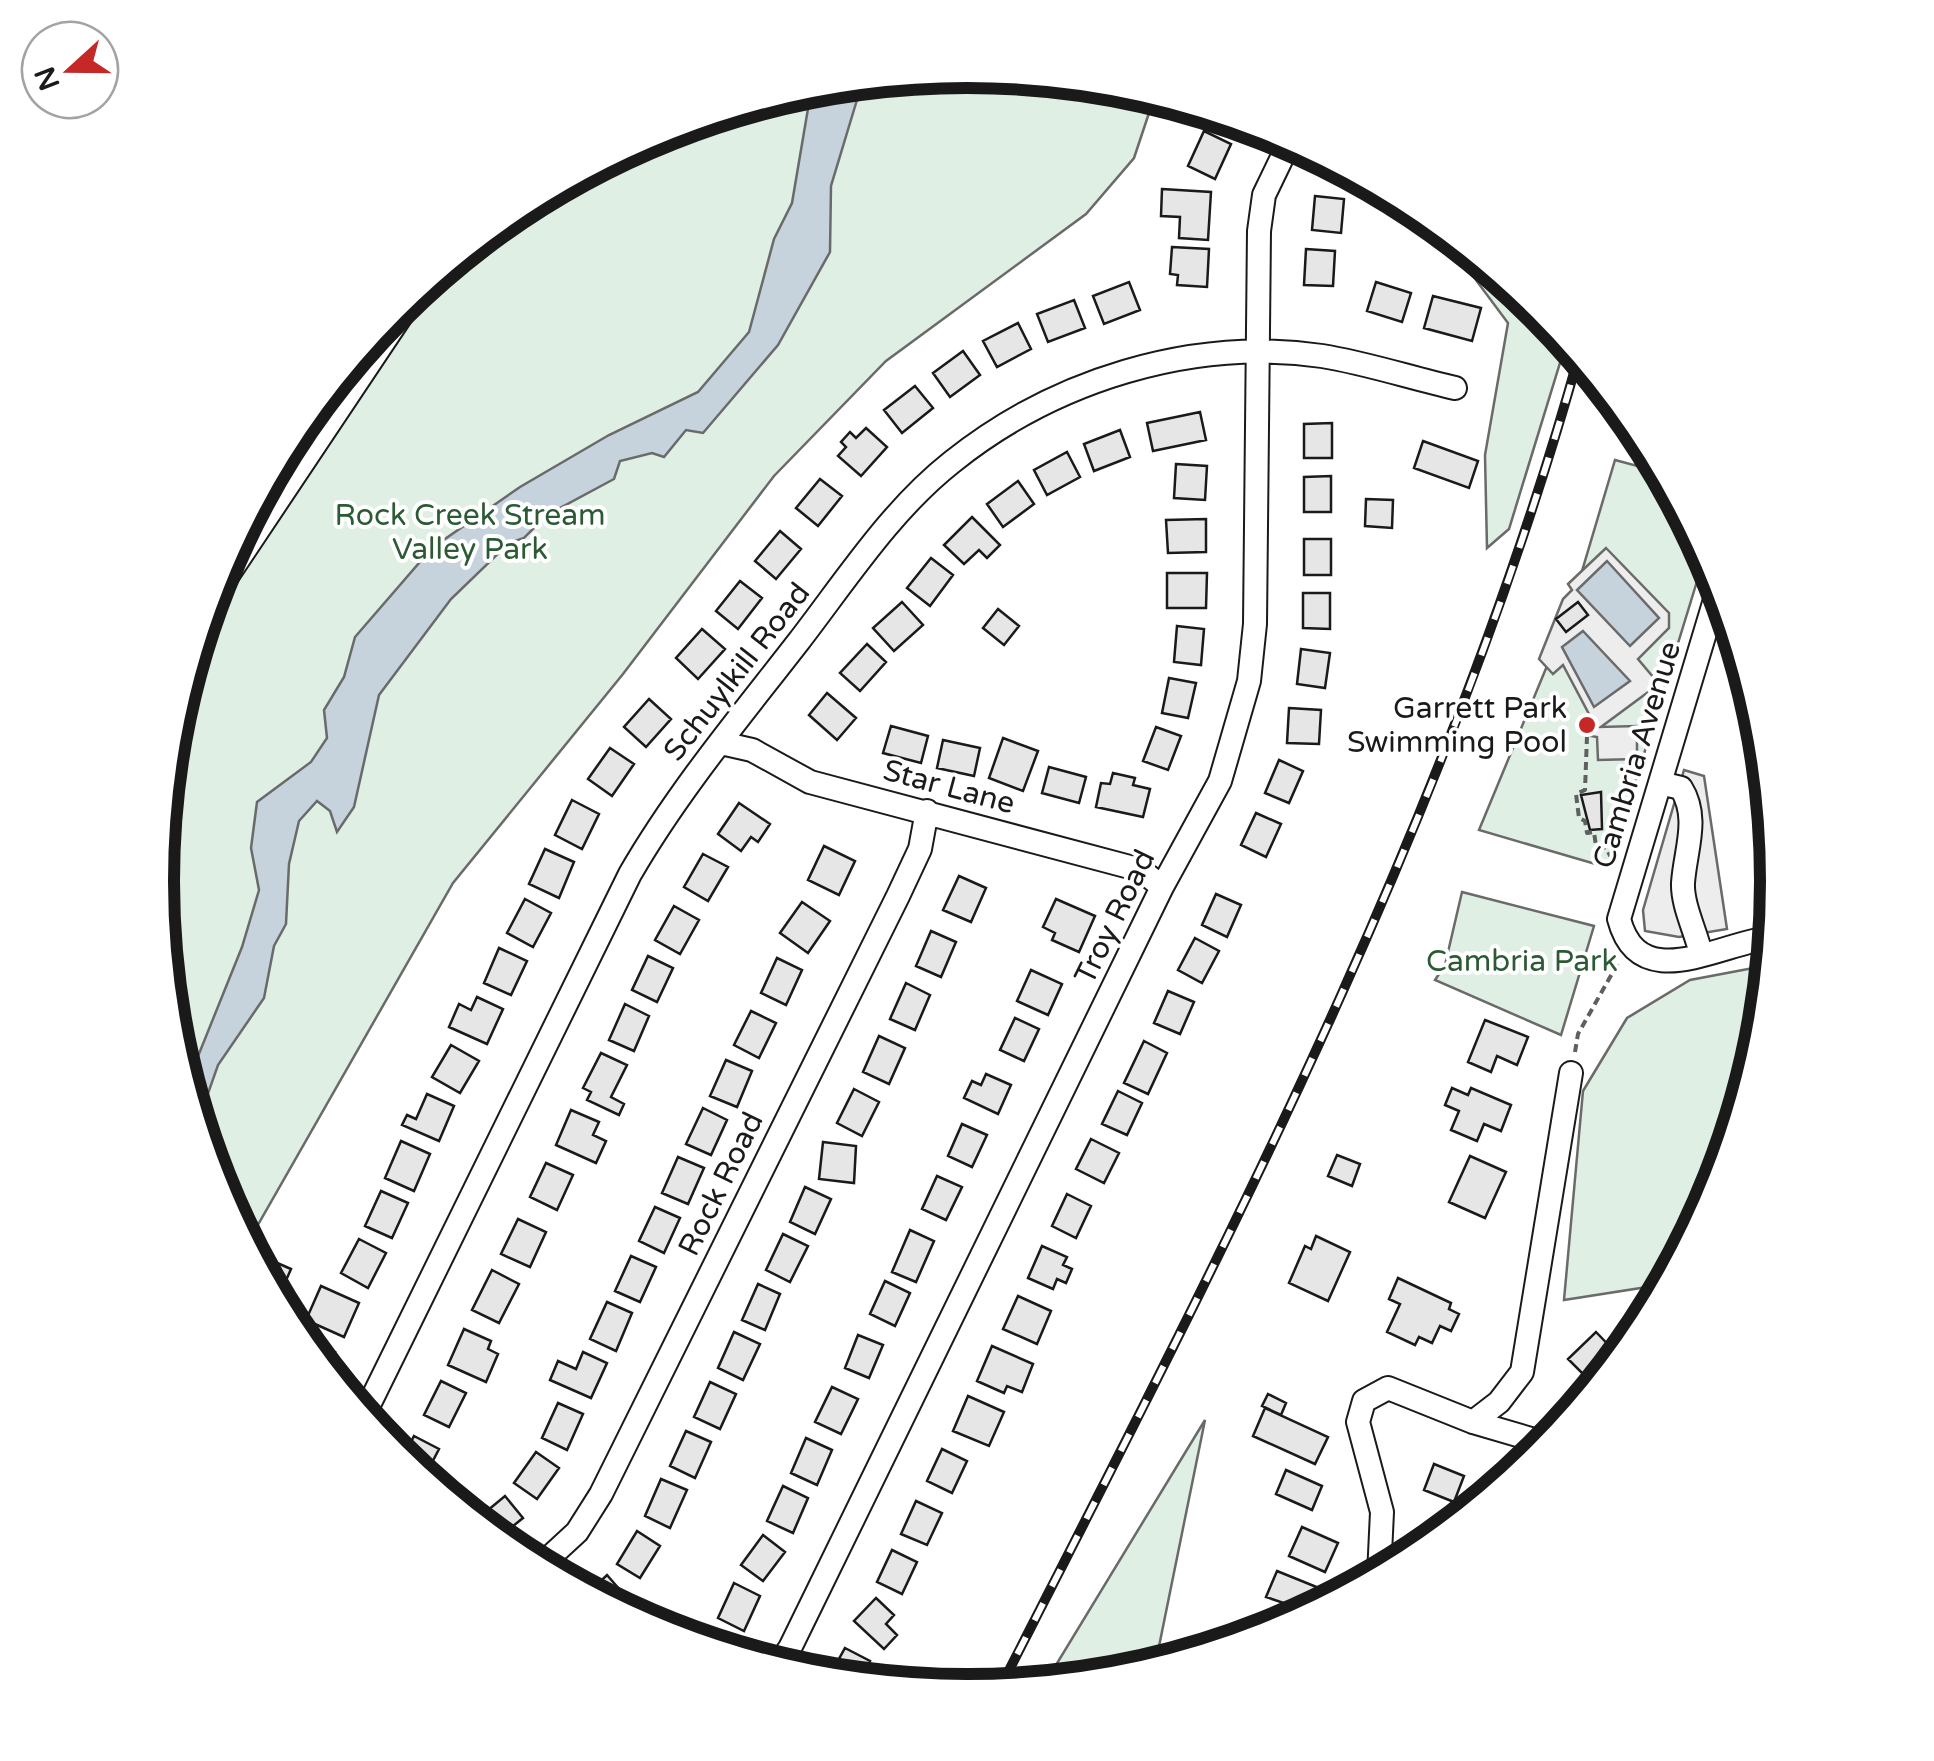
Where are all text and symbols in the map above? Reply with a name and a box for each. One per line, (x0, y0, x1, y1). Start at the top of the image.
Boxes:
north arrow (20, 20, 120, 120)
text: N (28, 62, 67, 95)
park label: Rock Creek Stream Valley Park (334, 497, 606, 568)
street label: Schuylkill Road (656, 575, 818, 769)
street label: Cambria Avenue (1585, 637, 1689, 873)
place label: Garrett Park Swimming Pool (1347, 690, 1567, 761)
marker: Garrett Park Swimming Pool (1576, 714, 1598, 736)
street label: Star Lane (879, 752, 1019, 822)
street label: Troy Road (1067, 844, 1163, 990)
park label: Cambria Park (1426, 943, 1618, 980)
street label: Rock Road (670, 1106, 772, 1262)

